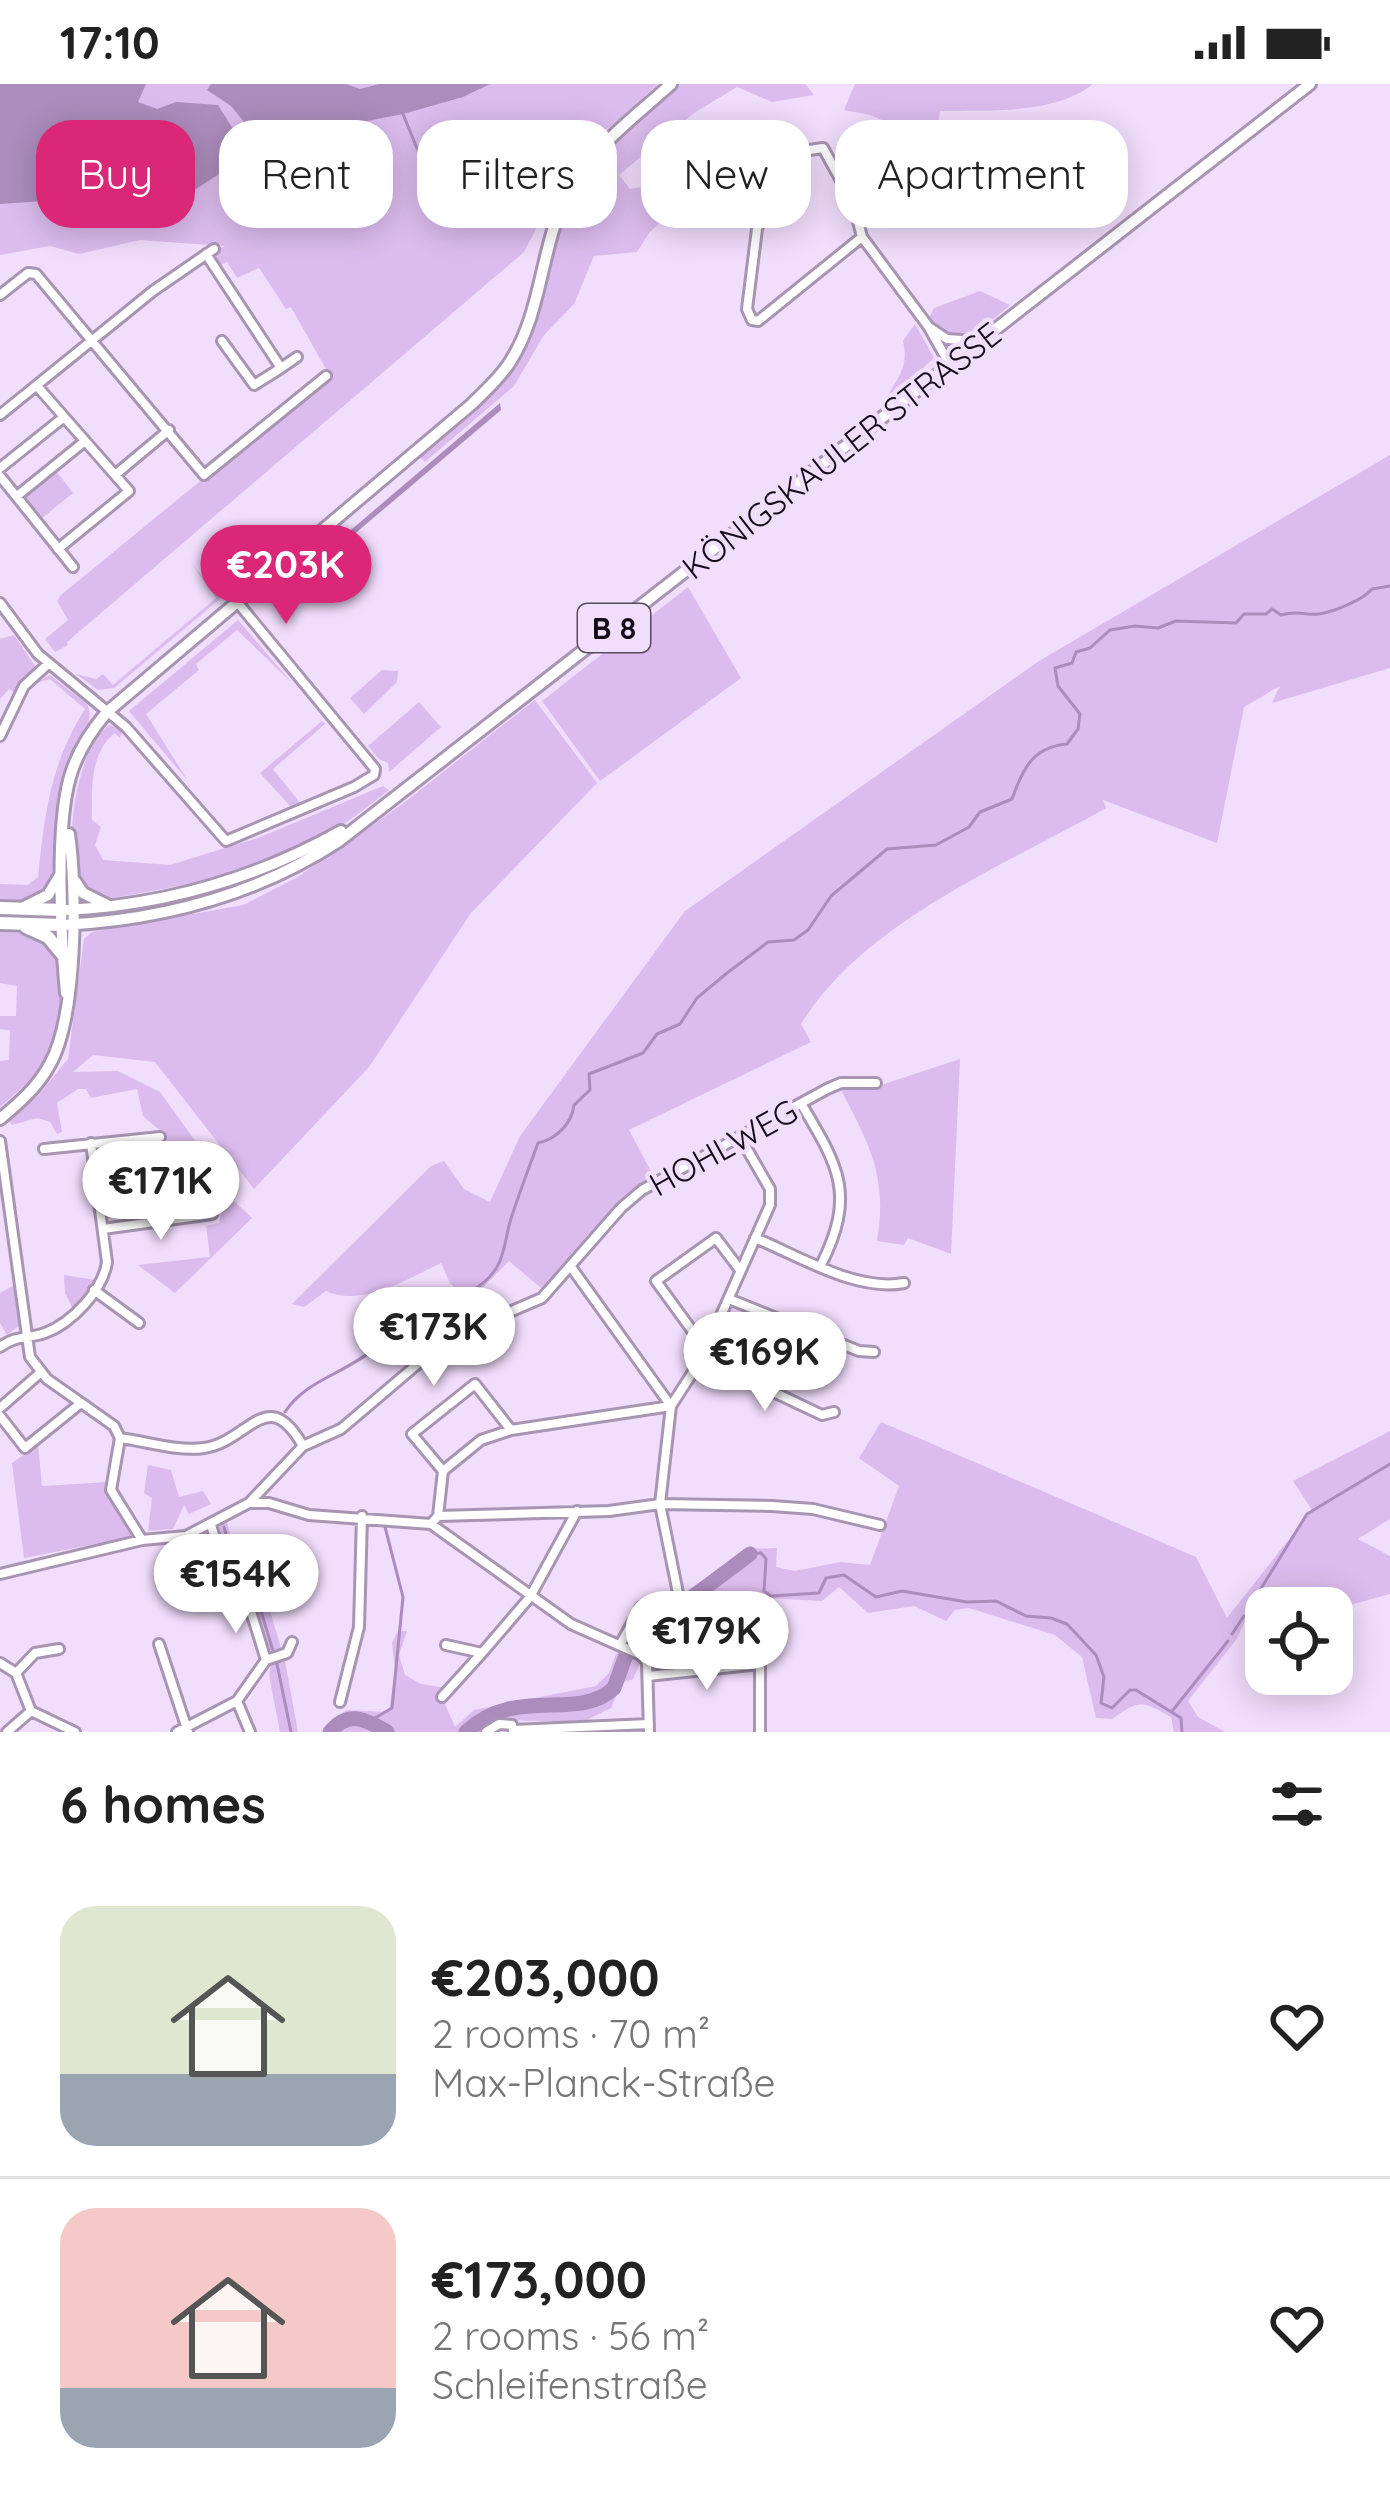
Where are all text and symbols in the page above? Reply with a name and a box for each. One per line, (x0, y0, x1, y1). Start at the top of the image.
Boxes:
text: 17:10 (60, 14, 160, 70)
chip: Buy (36, 120, 195, 228)
chip: Rent (219, 120, 393, 228)
chip: Filters (417, 120, 617, 228)
chip: New (641, 120, 811, 228)
chip: Apartment (835, 120, 1128, 228)
street label: KÖNIGSKAULER STRASSE (673, 313, 1009, 587)
pin: €203K (202, 525, 370, 627)
text: €203K (227, 539, 345, 588)
road number: B 8 (578, 604, 650, 652)
street label: HOHLWEG (642, 1090, 804, 1204)
pin: €171K (77, 1141, 245, 1243)
text: €171K (109, 1155, 213, 1204)
pin: €173K (350, 1287, 518, 1389)
text: €173K (380, 1301, 488, 1350)
pin: €169K (681, 1312, 849, 1414)
text: €169K (711, 1326, 819, 1375)
pin: €154K (152, 1534, 320, 1636)
text: €154K (181, 1548, 291, 1597)
map controls (1245, 1587, 1353, 1695)
button: locate (1245, 1587, 1353, 1695)
pin: €179K (623, 1591, 791, 1693)
text: €179K (653, 1605, 761, 1654)
icon: filters (1264, 1771, 1330, 1837)
text: 6 homes (60, 1772, 266, 1836)
text: €203,000 (432, 1945, 660, 2009)
icon: home (156, 1954, 300, 2098)
icon: heart (1264, 1993, 1330, 2059)
text: 2 rooms · 70 m² (432, 2009, 710, 2058)
text: Max-Planck-Straße (432, 2058, 776, 2107)
text: €173,000 (432, 2247, 647, 2311)
icon: home (156, 2256, 300, 2400)
icon: heart (1264, 2295, 1330, 2361)
text: 2 rooms · 56 m² (432, 2311, 709, 2360)
text: Schleifenstraße (432, 2360, 708, 2409)

